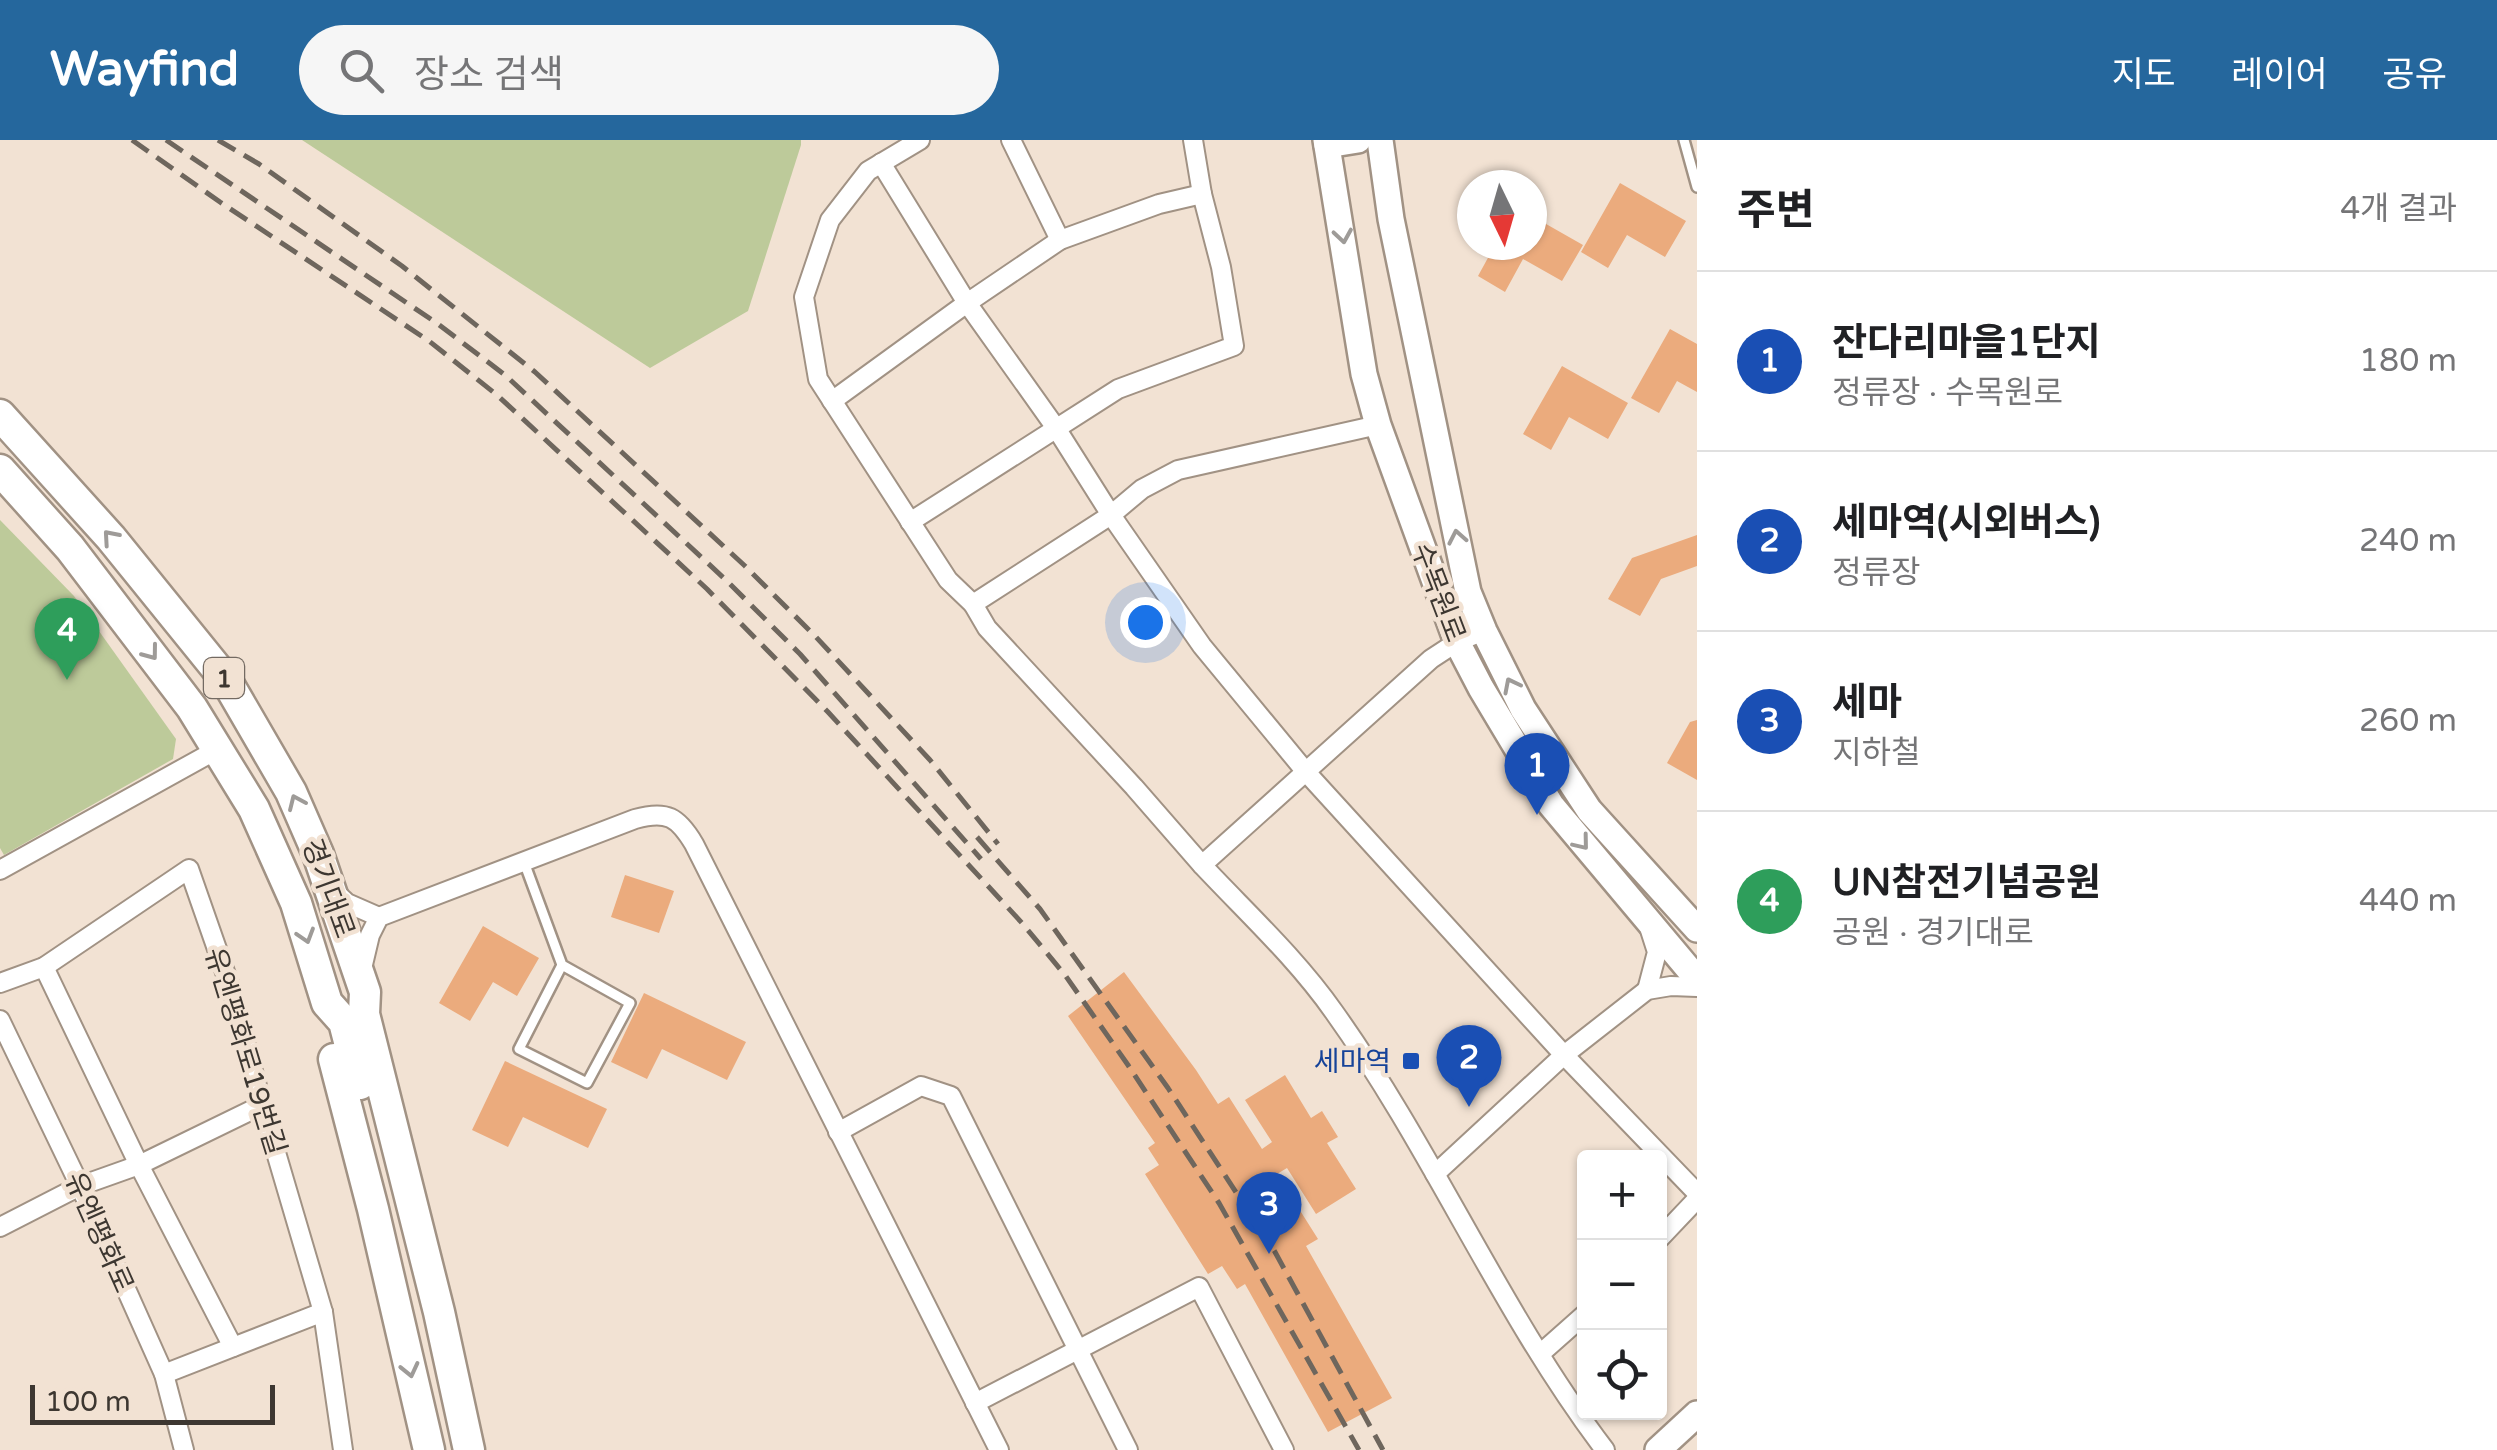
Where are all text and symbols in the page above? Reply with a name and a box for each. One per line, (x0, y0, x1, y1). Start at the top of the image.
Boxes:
search box (299, 25, 999, 115)
text: Wayfind (50, 41, 239, 99)
icon: search (334, 43, 389, 98)
text: 장소 검색 (414, 52, 564, 98)
text: 지도 (2112, 54, 2176, 96)
text: 레이어 (2231, 54, 2328, 96)
text: 공유 (2383, 54, 2447, 96)
north arrow (1457, 170, 1547, 260)
text: 주변 (1737, 185, 1814, 236)
text: 4개 결과 (2340, 190, 2457, 228)
one-way arrow (1332, 228, 1353, 244)
text: 잔다리마을1단지 (1832, 320, 2101, 366)
text: 1 (1759, 342, 1780, 380)
text: 180 m (2359, 342, 2457, 380)
text: 정류장 · 수목원로 (1832, 374, 2063, 412)
text: 세마역(시외버스) (1832, 500, 2100, 546)
text: 2 (1759, 522, 1780, 560)
text: 240 m (2359, 522, 2457, 560)
one-way arrow (1448, 529, 1469, 546)
one-way arrow (104, 530, 122, 548)
street label: 수목원로 (1404, 538, 1472, 647)
text: 정류장 (1832, 554, 1920, 592)
your location (1120, 597, 1171, 648)
pin: 4 (34, 598, 100, 680)
one-way arrow (139, 642, 156, 660)
road number: 1 (204, 658, 244, 698)
one-way arrow (1504, 678, 1523, 696)
text: 세마 (1832, 680, 1902, 726)
text: 3 (1759, 702, 1780, 740)
text: 260 m (2359, 702, 2457, 740)
pin: 1 (1504, 732, 1570, 815)
text: 지하철 (1832, 734, 1920, 772)
one-way arrow (288, 794, 308, 812)
one-way arrow (1570, 832, 1588, 850)
street label: 경기대로 (294, 834, 362, 943)
text: UN참전기념공원 (1832, 860, 2101, 906)
text: 4 (1759, 882, 1780, 920)
text: 440 m (2359, 882, 2457, 920)
text: 공원 · 경기대로 (1832, 914, 2034, 952)
one-way arrow (295, 927, 315, 944)
street label: 유엔평화로19번길 (197, 943, 293, 1159)
pin: 2 (1436, 1024, 1502, 1107)
place label: 세마역 (1314, 1045, 1391, 1079)
marker: 세마역 (1400, 1050, 1422, 1072)
map controls (1577, 1150, 1667, 1420)
button: + (1577, 1150, 1667, 1240)
street label: 유엔평화로 (57, 1167, 141, 1298)
pin: 3 (1236, 1172, 1302, 1254)
button: − (1577, 1240, 1667, 1330)
button: locate (1577, 1330, 1667, 1420)
one-way arrow (398, 1361, 419, 1378)
scale bar (30, 1380, 275, 1424)
text: 100 m (45, 1385, 131, 1419)

